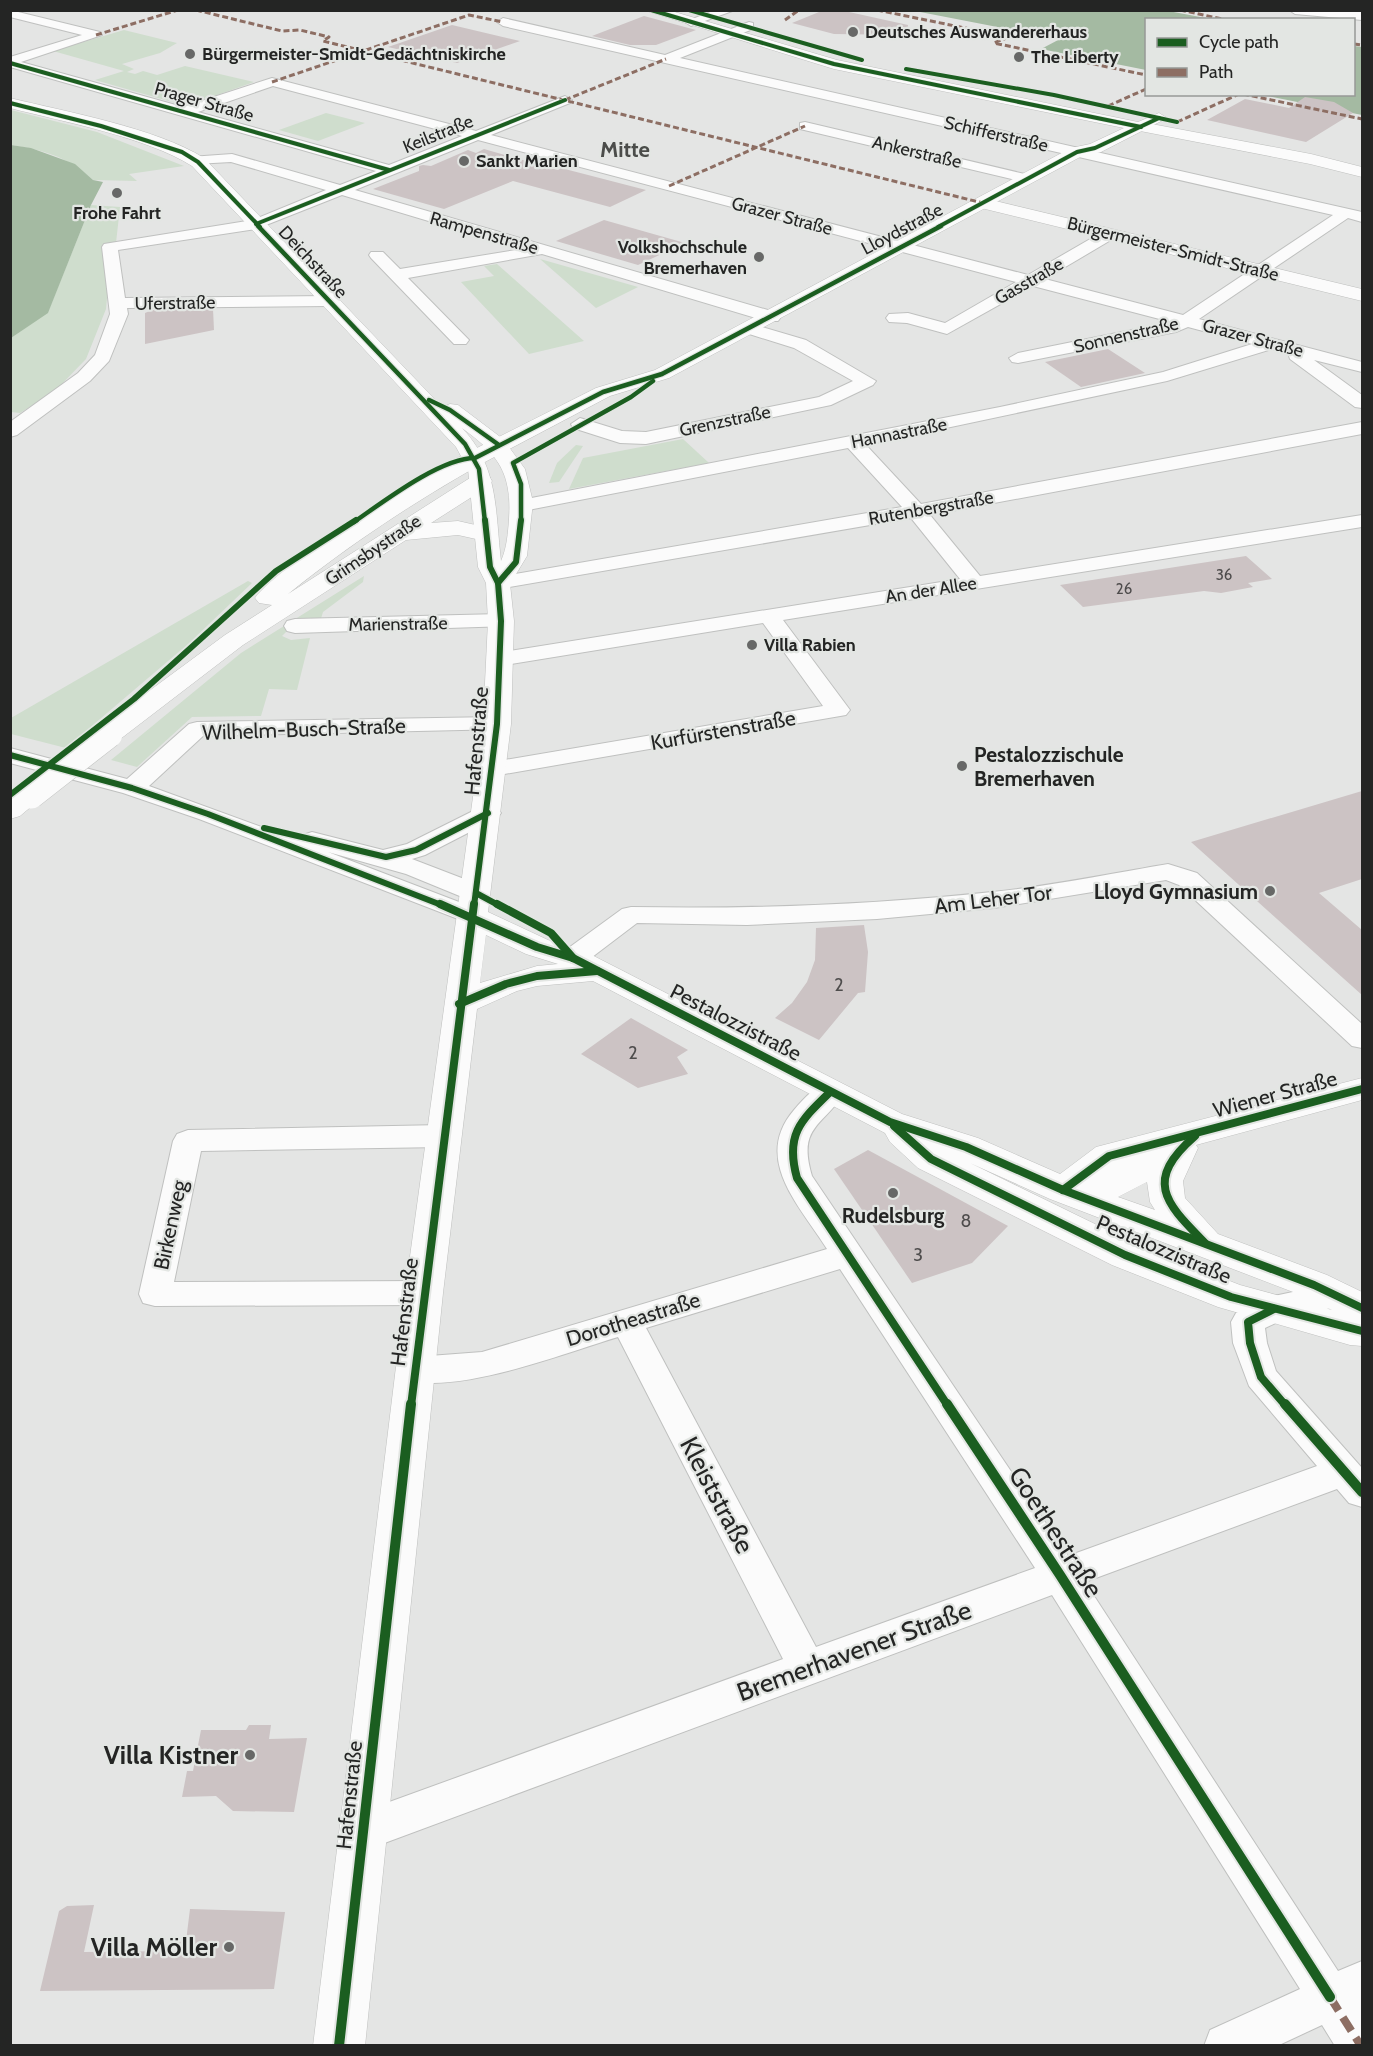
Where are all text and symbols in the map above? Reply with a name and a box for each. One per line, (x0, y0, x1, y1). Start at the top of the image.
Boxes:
legend (1145, 18, 1355, 96)
place label: Deutsches Auswandererhaus (865, 21, 1088, 43)
marker: Deutsches Auswandererhaus (846, 25, 860, 39)
text: Cycle path (1199, 31, 1279, 53)
place label: Bürgermeister-Smidt-Gedächtniskirche (202, 43, 506, 65)
place label: The Liberty (1031, 46, 1119, 68)
marker: Bürgermeister-Smidt-Gedächtniskirche (183, 47, 197, 61)
marker: The Liberty (1012, 50, 1026, 64)
text: Path (1199, 61, 1233, 83)
street label: Prager Straße (152, 77, 256, 127)
street label: Keilstraße (400, 110, 476, 158)
street label: Schifferstraße (942, 111, 1050, 157)
street label: Ankerstraße (870, 131, 964, 173)
district label: Mitte (600, 136, 650, 163)
place label: Sankt Marien (476, 150, 578, 172)
marker: Sankt Marien (457, 154, 471, 168)
marker: Frohe Fahrt (110, 186, 124, 200)
street label: Grazer Straße (729, 192, 835, 240)
street label: Lloydstraße (858, 198, 946, 260)
place label: Frohe Fahrt (73, 202, 161, 224)
street label: Rampenstraße (427, 207, 541, 259)
street label: Bürgermeister-Smidt-Straße (1065, 212, 1281, 286)
street label: Deichstraße (274, 221, 352, 303)
place label: Volkshochschule Bremerhaven (618, 236, 747, 279)
marker: Volkshochschule Bremerhaven (752, 250, 766, 264)
street label: Gasstraße (991, 253, 1067, 309)
street label: Uferstraße (134, 291, 216, 315)
street label: Sonnenstraße (1071, 312, 1181, 358)
street label: Grazer Straße (1200, 314, 1306, 362)
street label: Grenzstraße (678, 401, 772, 441)
street label: Hannastraße (849, 413, 949, 453)
street label: Rutenbergstraße (867, 486, 995, 530)
street label: Grimsbystraße (321, 510, 425, 590)
house number: 36 (1216, 566, 1232, 584)
street label: An der Allee (884, 572, 978, 608)
house number: 26 (1116, 580, 1132, 598)
street label: Marienstraße (348, 612, 448, 636)
place label: Villa Rabien (764, 634, 856, 656)
marker: Villa Rabien (745, 638, 759, 652)
street label: Hafenstraße (459, 685, 493, 796)
street label: Kurfürstenstraße (648, 705, 798, 755)
street label: Wilhelm-Busch-Straße (202, 713, 406, 745)
place label: Pestalozzischule Bremerhaven (974, 742, 1124, 791)
marker: Pestalozzischule Bremerhaven (955, 759, 969, 773)
street label: Am Leher Tor (933, 879, 1054, 919)
place label: Lloyd Gymnasium (1094, 879, 1258, 904)
marker: Lloyd Gymnasium (1263, 884, 1277, 898)
house number: 2 (834, 974, 844, 996)
street label: Pestalozzistraße (666, 978, 806, 1066)
house number: 2 (628, 1042, 638, 1064)
street label: Wiener Straße (1210, 1065, 1340, 1123)
street label: Birkenweg (148, 1177, 192, 1272)
marker: Rudelsburg (886, 1186, 900, 1200)
place label: Rudelsburg (842, 1203, 945, 1228)
street label: Pestalozzistraße (1093, 1209, 1235, 1289)
house number: 8 (961, 1210, 971, 1232)
house number: 3 (913, 1244, 923, 1266)
street label: Hafenstraße (385, 1256, 423, 1368)
street label: Dorotheastraße (563, 1287, 703, 1351)
street label: Kleiststraße (673, 1431, 761, 1559)
street label: Goethestraße (1002, 1461, 1110, 1603)
street label: Bremerhavener Straße (732, 1594, 976, 1708)
place label: Villa Kistner (104, 1739, 238, 1771)
street label: Hafenstraße (331, 1739, 367, 1850)
marker: Villa Kistner (243, 1748, 257, 1762)
place label: Villa Möller (91, 1931, 217, 1963)
marker: Villa Möller (222, 1940, 236, 1954)

